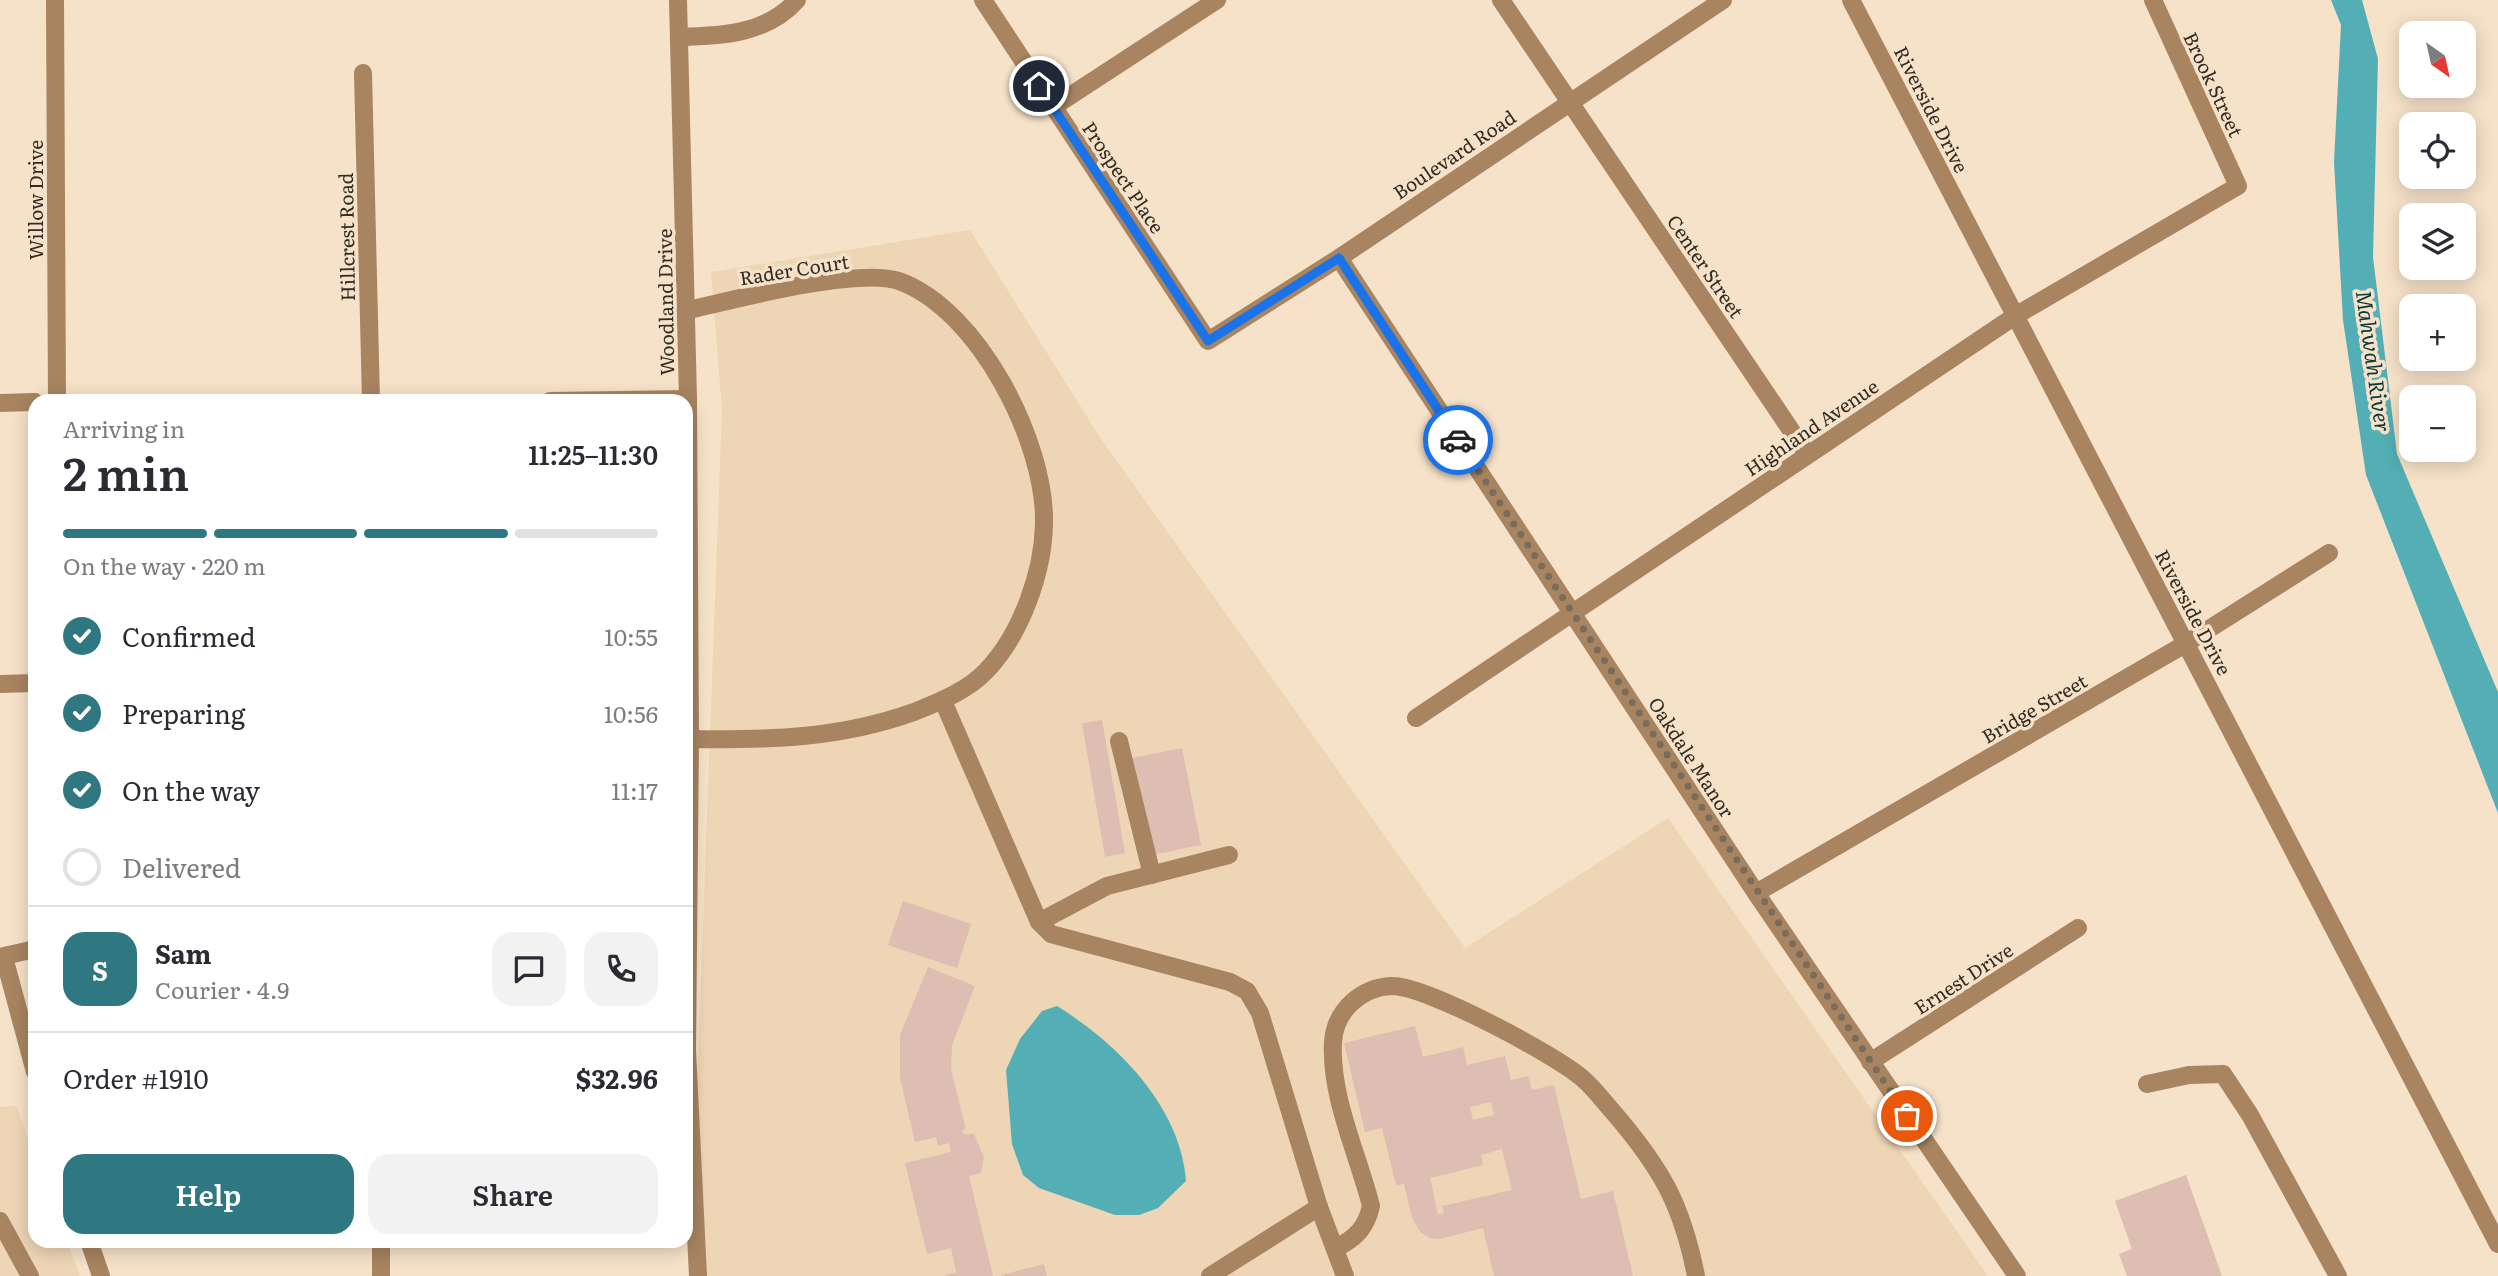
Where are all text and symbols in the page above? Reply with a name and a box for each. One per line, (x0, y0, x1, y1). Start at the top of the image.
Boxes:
north arrow (2399, 21, 2476, 98)
map controls (2399, 21, 2476, 462)
street label: Brook Street (2177, 27, 2251, 141)
street label: Riverside Drive (1888, 41, 1976, 177)
pin (1009, 56, 1069, 116)
icon: home (1020, 67, 1058, 105)
street label: Boulevard Road (1387, 102, 1521, 206)
button: locate (2399, 112, 2476, 189)
street label: Prospect Place (1076, 116, 1172, 239)
street label: Willow Drive (21, 140, 49, 260)
street label: Hillcrest Road (331, 172, 361, 302)
button: layers (2399, 203, 2476, 280)
street label: Center Street (1661, 209, 1751, 324)
street label: Woodland Drive (650, 228, 680, 376)
street label: Rader Court (737, 246, 851, 291)
water label: Mahwah River (2350, 288, 2400, 434)
button: + (2399, 294, 2476, 371)
street label: Highland Avenue (1738, 372, 1884, 482)
button: − (2399, 385, 2476, 462)
courier (1423, 405, 1493, 475)
text: Arriving in (63, 411, 185, 445)
icon: car (1439, 421, 1477, 459)
text: 11:25–11:30 (528, 434, 658, 473)
text: 2 min (63, 437, 189, 505)
street label: Riverside Drive (2149, 544, 2239, 680)
text: On the way · 220 m (63, 548, 266, 582)
text: Confirmed (122, 616, 256, 655)
icon: check (63, 617, 101, 655)
text: 10:55 (604, 619, 658, 653)
street label: Bridge Street (1976, 666, 2092, 750)
street label: Oakdale Manor (1642, 691, 1742, 823)
text: Preparing (122, 693, 245, 732)
icon: check (63, 694, 101, 732)
text: 10:56 (604, 696, 658, 730)
text: On the way (122, 770, 260, 809)
icon: check (63, 771, 101, 809)
text: 11:17 (611, 773, 658, 807)
text: Delivered (122, 847, 241, 886)
button: chat (492, 932, 566, 1006)
button: phone (584, 932, 658, 1006)
text: Sam (155, 933, 211, 972)
street label: Ernest Drive (1908, 935, 2018, 1020)
text: S (92, 950, 108, 989)
text: Courier · 4.9 (155, 972, 289, 1006)
text: Order #1910 (63, 1058, 209, 1097)
text: $32.96 (576, 1058, 658, 1097)
pin (1877, 1086, 1937, 1146)
icon: bag (1888, 1097, 1926, 1135)
button: Help (63, 1154, 354, 1234)
button: Share (368, 1154, 658, 1234)

